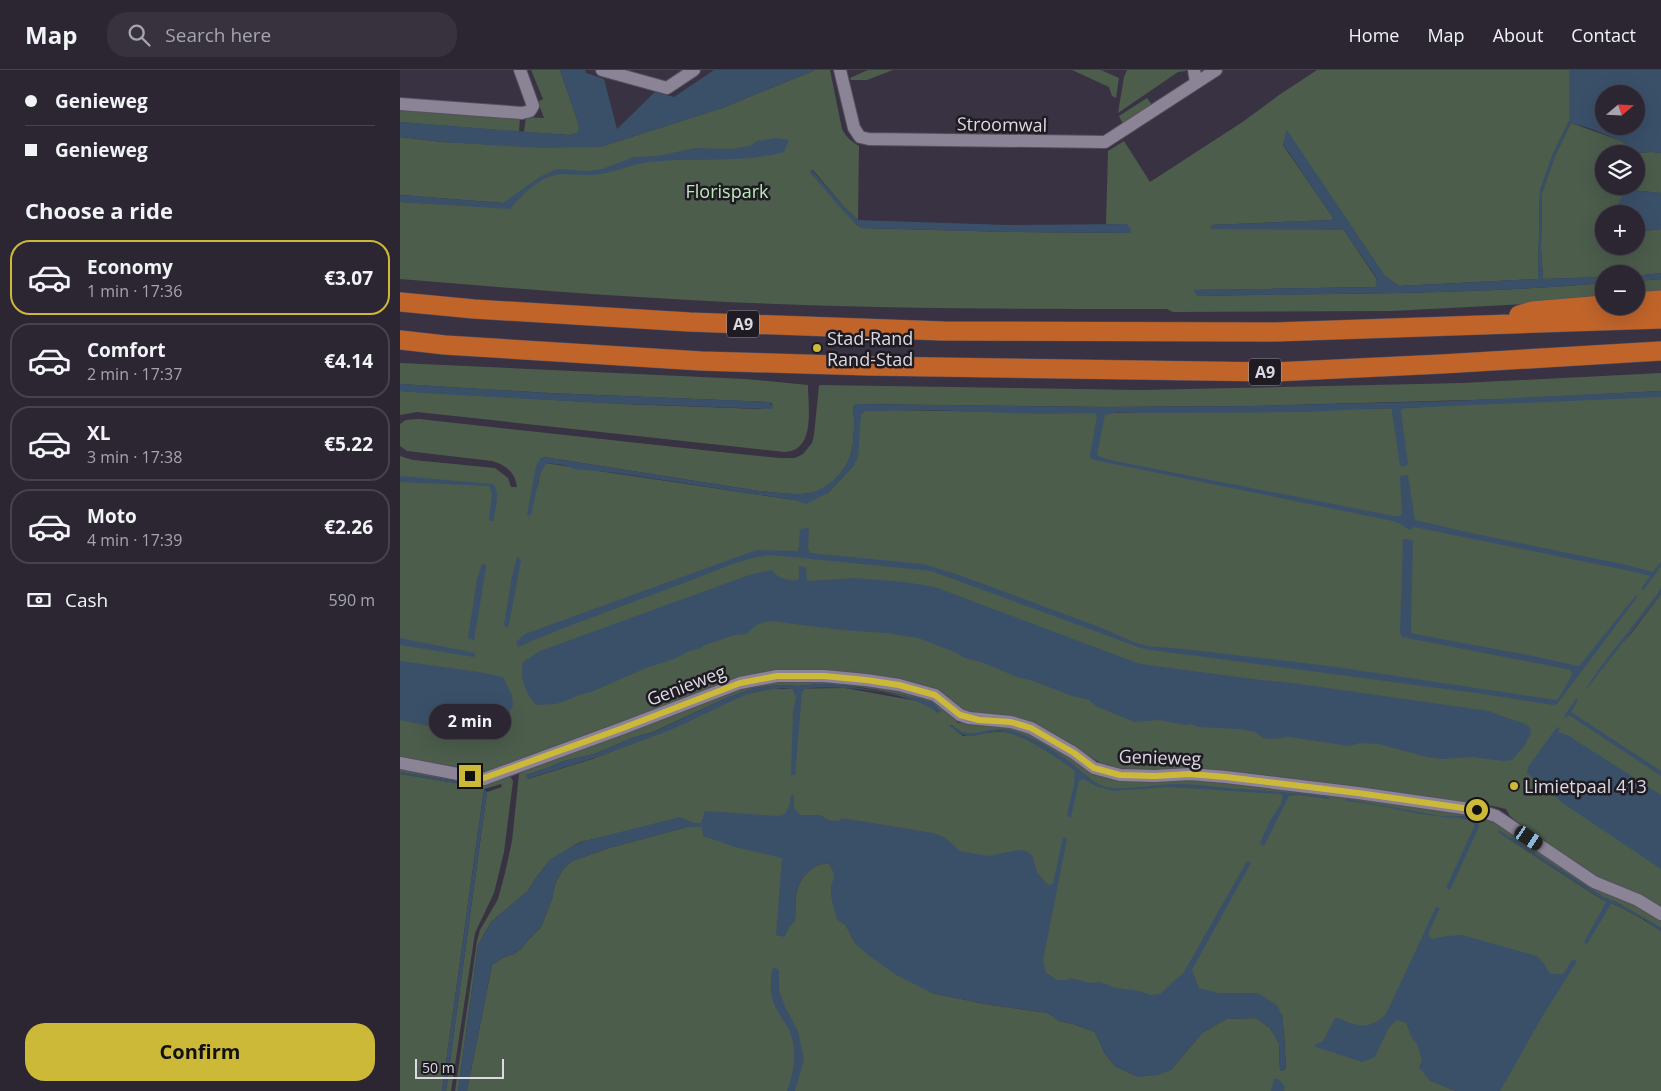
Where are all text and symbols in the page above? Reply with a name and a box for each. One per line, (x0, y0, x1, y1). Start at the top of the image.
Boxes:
search box (107, 12, 457, 57)
text: Map (25, 18, 77, 51)
icon: search (125, 21, 153, 49)
text: Search here (165, 22, 271, 48)
text: Home (1349, 23, 1399, 47)
text: Map (1427, 23, 1465, 47)
text: About (1493, 23, 1543, 47)
text: Contact (1571, 23, 1636, 47)
north arrow (1595, 85, 1645, 135)
map controls (1595, 85, 1645, 315)
text: Genieweg (55, 88, 148, 114)
street label: Stroomwal (957, 111, 1047, 137)
text: Genieweg (55, 137, 148, 163)
button: layers (1595, 145, 1645, 195)
park label: Florispark (686, 179, 769, 203)
text: Choose a ride (25, 195, 173, 225)
button: + (1595, 205, 1645, 255)
text: Economy (87, 254, 173, 280)
icon: car (27, 255, 72, 300)
text: €3.07 (324, 265, 373, 291)
button: − (1595, 265, 1645, 315)
text: 1 min · 17:36 (87, 280, 182, 302)
road number: A9 (727, 310, 759, 338)
place label: Stad-Rand Rand-Stad (827, 326, 913, 371)
text: Comfort (87, 337, 166, 363)
icon: car (27, 338, 72, 383)
marker: Stad-Rand Rand-Stad (811, 342, 823, 354)
text: €4.14 (324, 348, 373, 374)
road number: A9 (1249, 358, 1281, 386)
text: 2 min · 17:37 (87, 363, 182, 385)
text: XL (87, 420, 110, 446)
icon: car (27, 421, 72, 466)
text: €5.22 (324, 431, 373, 457)
text: 3 min · 17:38 (87, 446, 182, 468)
text: Moto (87, 503, 137, 529)
icon: car (27, 504, 72, 549)
text: €2.26 (324, 514, 373, 540)
text: 4 min · 17:39 (87, 529, 182, 551)
icon: cash (25, 586, 53, 614)
text: Cash (65, 587, 108, 613)
text: 590 m (329, 589, 375, 611)
street label: Genieweg (643, 659, 729, 711)
callout: 2 min (429, 704, 511, 738)
text: 2 min (448, 710, 492, 732)
street label: Genieweg (1118, 744, 1202, 770)
route end (459, 765, 481, 787)
place label: Limietpaal 413 (1524, 774, 1647, 798)
marker: Limietpaal 413 (1508, 780, 1520, 792)
route start (1466, 799, 1488, 821)
car (1512, 823, 1545, 853)
button: Confirm (25, 1023, 375, 1081)
scale bar (415, 1056, 504, 1079)
text: 50 m (422, 1058, 455, 1077)

